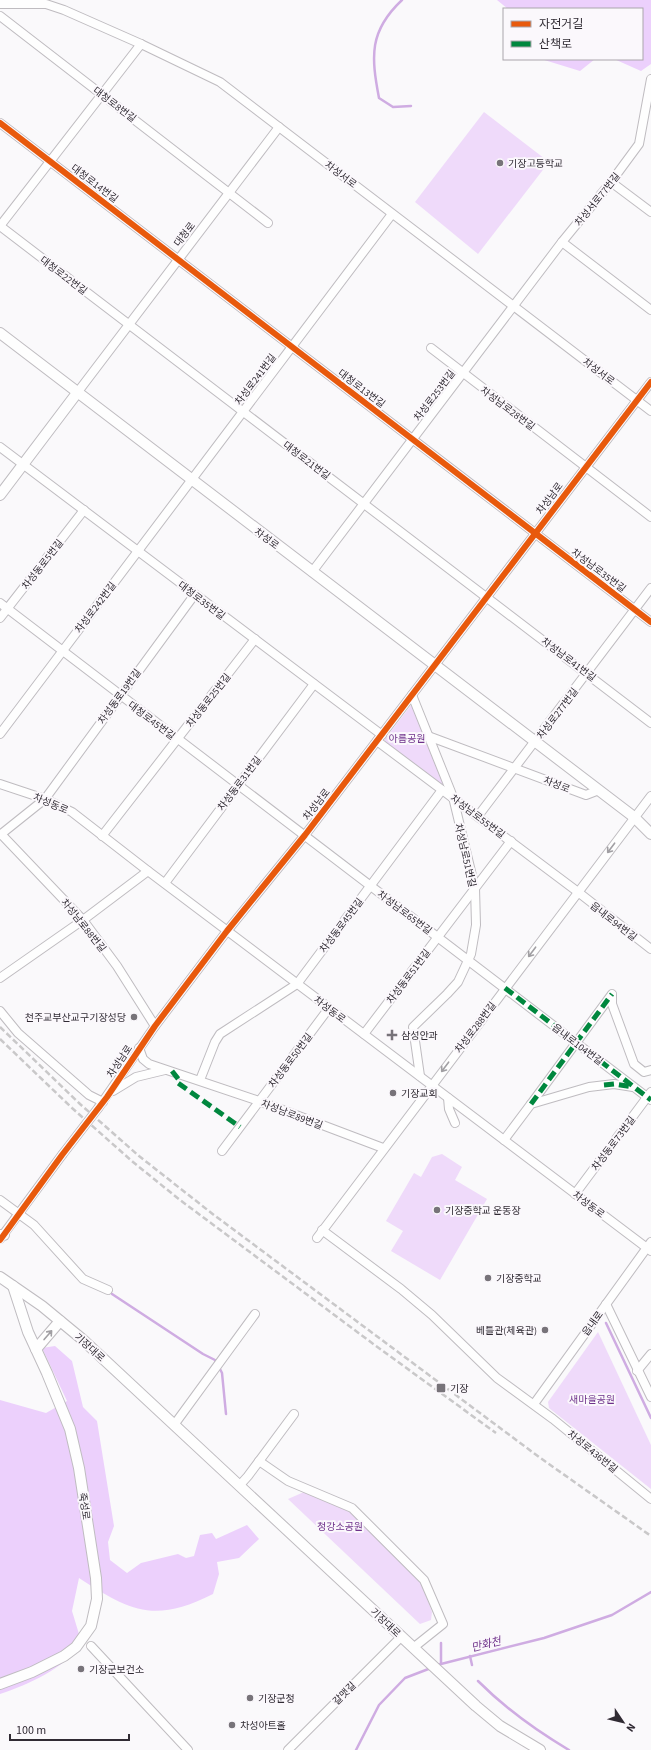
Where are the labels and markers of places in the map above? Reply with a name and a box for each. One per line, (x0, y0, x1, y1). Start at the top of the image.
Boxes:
place label: 기장고등학교 (508, 157, 563, 171)
marker: 기장고등학교 (495, 158, 505, 168)
place label: 천주교부산교구기장성당 (25, 1011, 126, 1025)
marker: 천주교부산교구기장성당 (129, 1012, 139, 1022)
marker: 삼성안과 (386, 1029, 398, 1041)
place label: 삼성안과 (401, 1029, 438, 1043)
place label: 기장교회 (401, 1087, 438, 1101)
marker: 기장교회 (388, 1088, 398, 1098)
place label: 기장중학교 운동장 (445, 1204, 521, 1218)
marker: 기장중학교 운동장 (432, 1205, 442, 1215)
place label: 기장중학교 (496, 1272, 542, 1286)
marker: 기장중학교 (483, 1273, 493, 1283)
place label: 베틀관(체육관) (476, 1324, 537, 1338)
marker: 베틀관(체육관) (540, 1325, 550, 1335)
marker: 기장 (435, 1382, 447, 1394)
place label: 기장 (450, 1382, 468, 1396)
place label: 기장군보건소 (89, 1663, 144, 1677)
marker: 기장군보건소 (76, 1664, 86, 1674)
place label: 기장군청 (258, 1692, 295, 1706)
marker: 기장군청 (245, 1693, 255, 1703)
place label: 차성아트홀 (240, 1719, 286, 1733)
marker: 차성아트홀 (227, 1720, 237, 1730)

